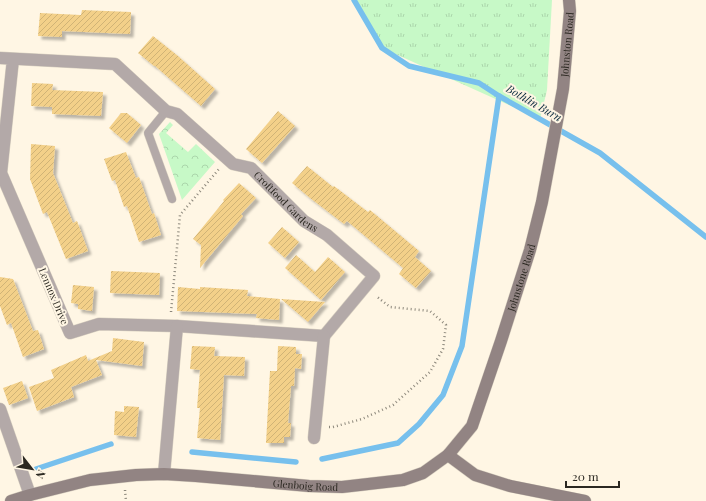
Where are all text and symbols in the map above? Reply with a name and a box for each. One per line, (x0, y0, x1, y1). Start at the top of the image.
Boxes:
street label: Johnston Road (557, 11, 577, 79)
water label: Bothlin Burn (503, 80, 565, 124)
street label: Croftfood Gardens (251, 168, 321, 235)
street label: Johnstone Road (504, 242, 538, 314)
street label: Lennox Drive (36, 266, 72, 326)
north arrow (12, 449, 52, 489)
scale bar (566, 463, 619, 489)
text: N (32, 467, 49, 482)
text: 20 m (572, 468, 599, 484)
street label: Glenboig Road (272, 476, 339, 494)

